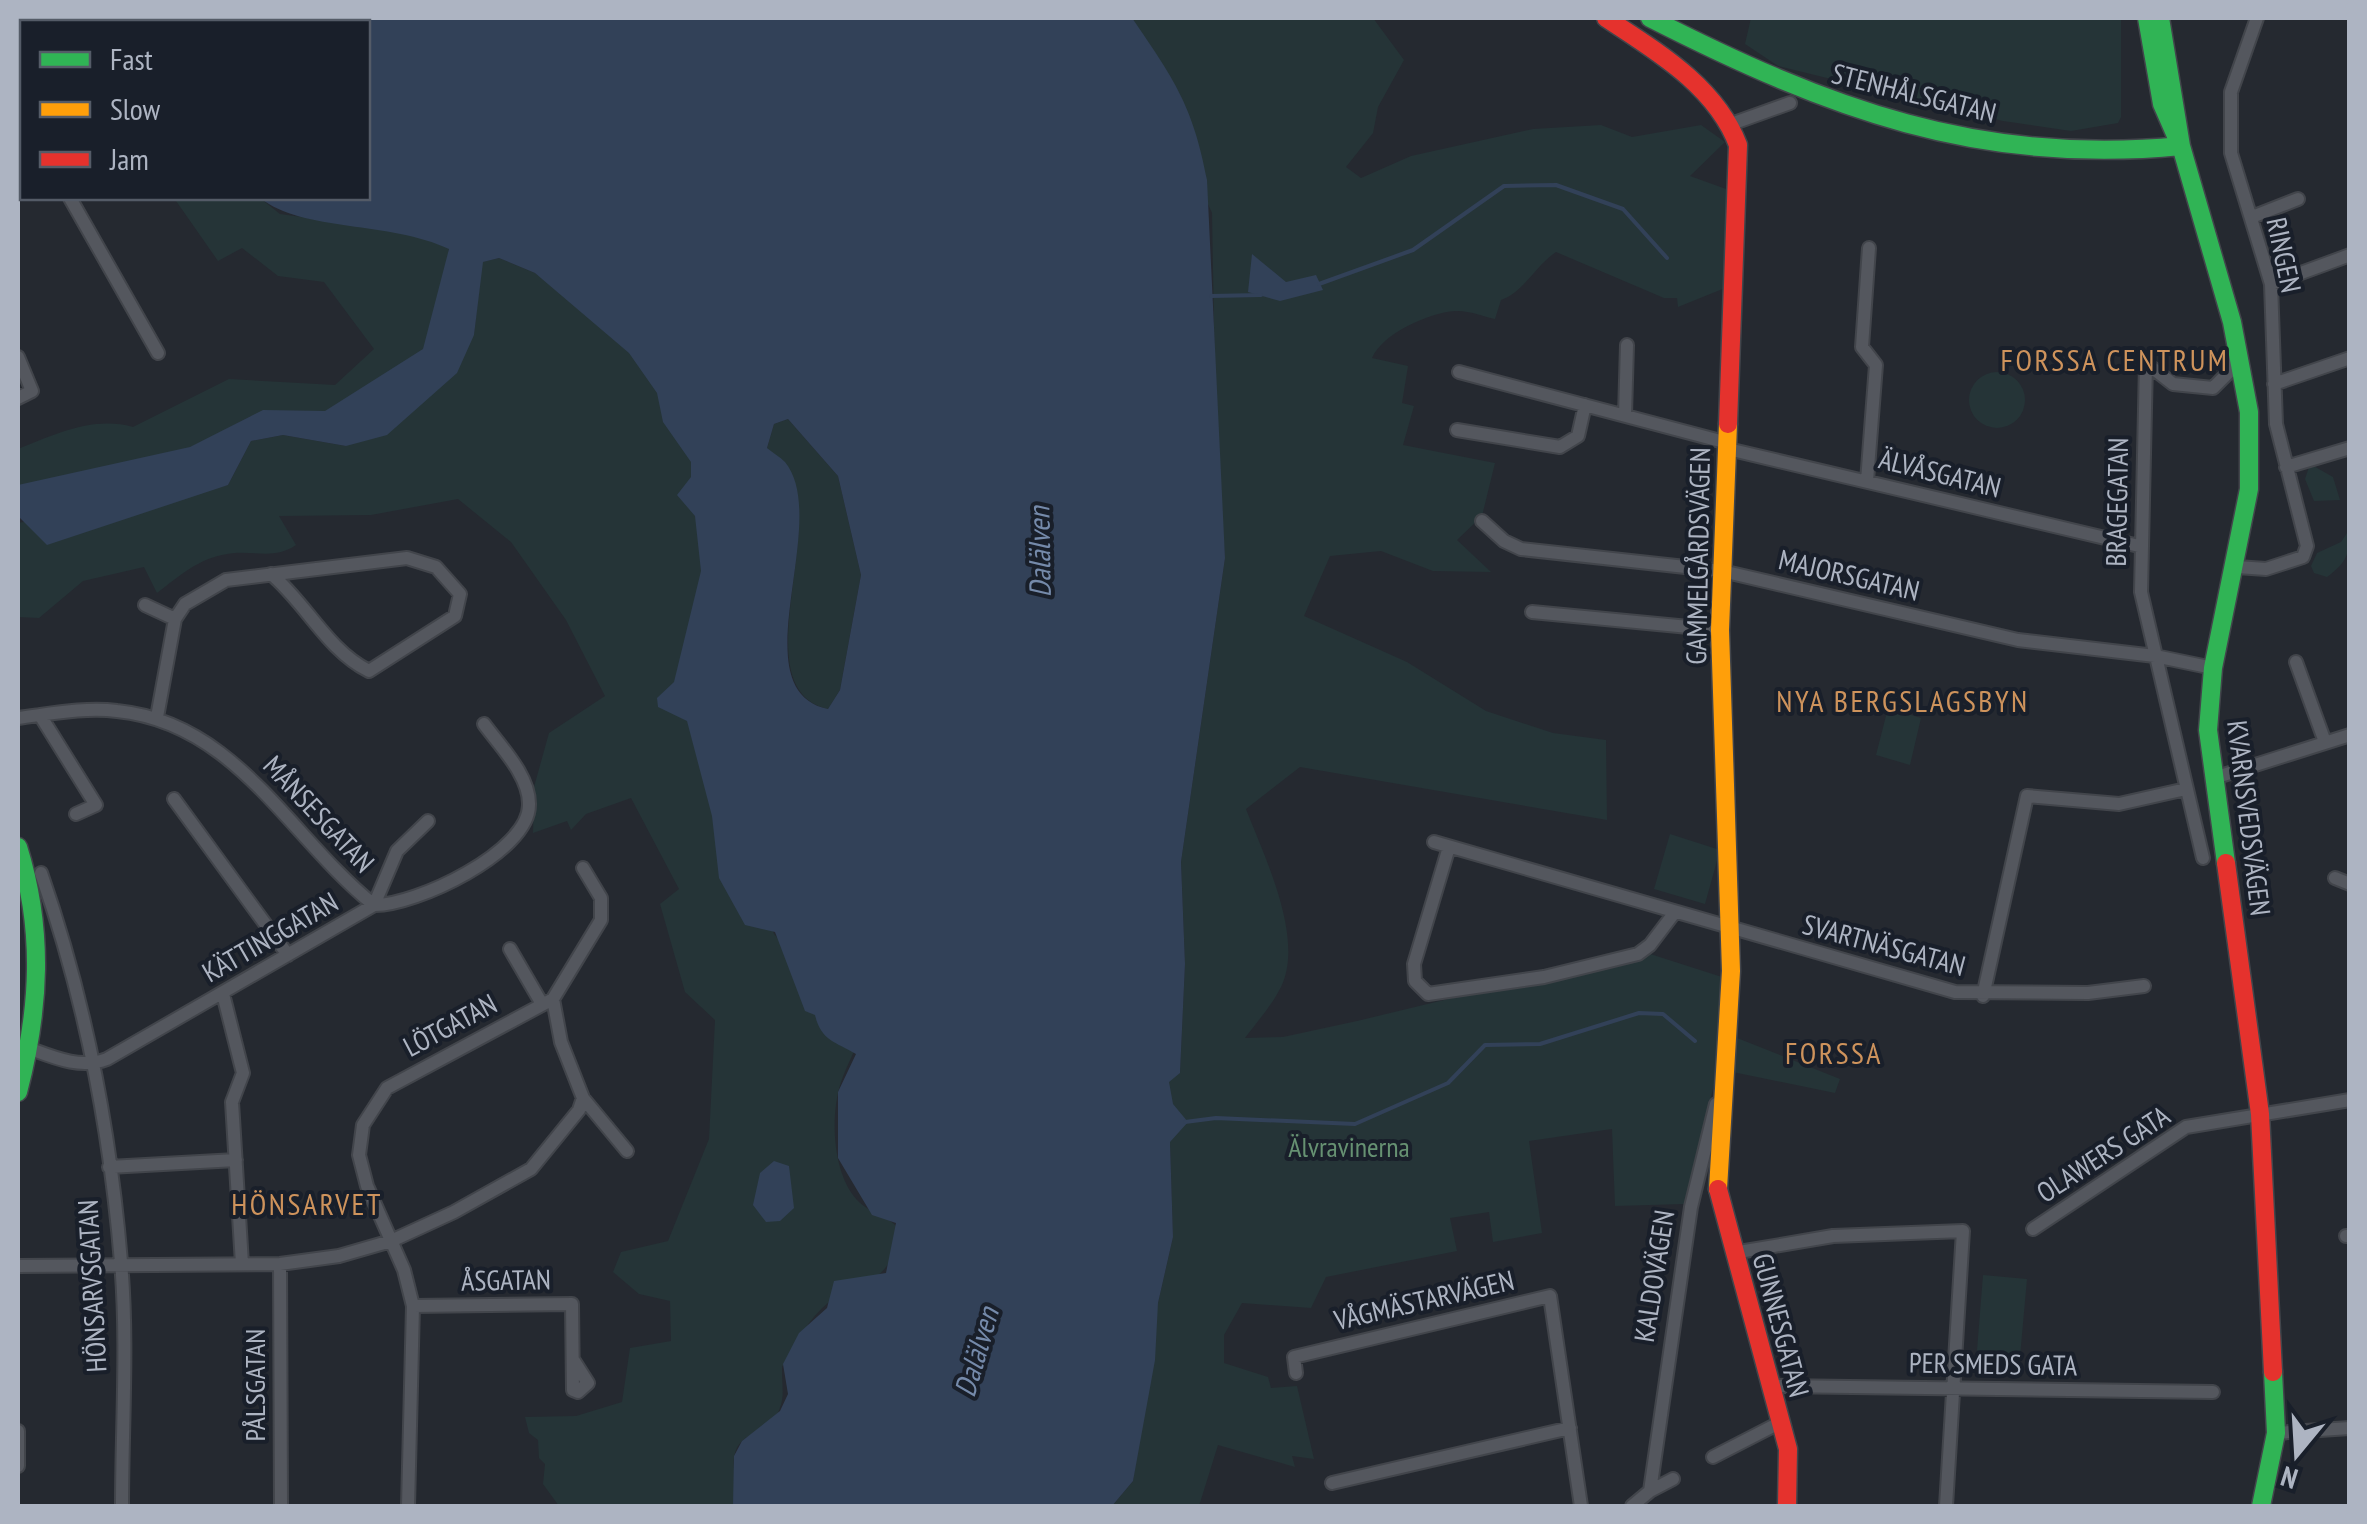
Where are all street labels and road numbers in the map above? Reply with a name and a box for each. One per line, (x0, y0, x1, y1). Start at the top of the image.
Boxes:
street label: STENHÅLSGATAN (1828, 54, 2000, 131)
street label: RINGEN (2259, 214, 2310, 296)
street label: BRAGEGATAN (2097, 437, 2136, 567)
street label: ÄLVÅSGATAN (1875, 440, 2005, 506)
street label: GAMMELGÅRDSVÄGEN (1677, 447, 1718, 665)
street label: MAJORSGATAN (1775, 540, 1923, 609)
street label: KVARNSVEDSVÄGEN (2219, 718, 2280, 918)
street label: MÅNSESGATAN (256, 747, 383, 880)
street label: KÄTTINGGATAN (195, 883, 344, 990)
street label: SVARTNÄSGATAN (1799, 905, 1969, 984)
street label: LÖTGATAN (397, 985, 503, 1065)
street label: OLAWERS GATA (2029, 1096, 2177, 1210)
street label: HÖNSARVSGATAN (69, 1199, 114, 1373)
street label: KALDOVÄGEN (1625, 1207, 1682, 1344)
street label: GUNNESGATAN (1745, 1249, 1818, 1401)
street label: ÅSGATAN (461, 1260, 551, 1299)
street label: VÅGMÄSTARVÄGEN (1329, 1261, 1517, 1338)
street label: PÅLSGATAN (236, 1329, 273, 1441)
street label: PER SMEDS GATA (1909, 1344, 2078, 1383)

